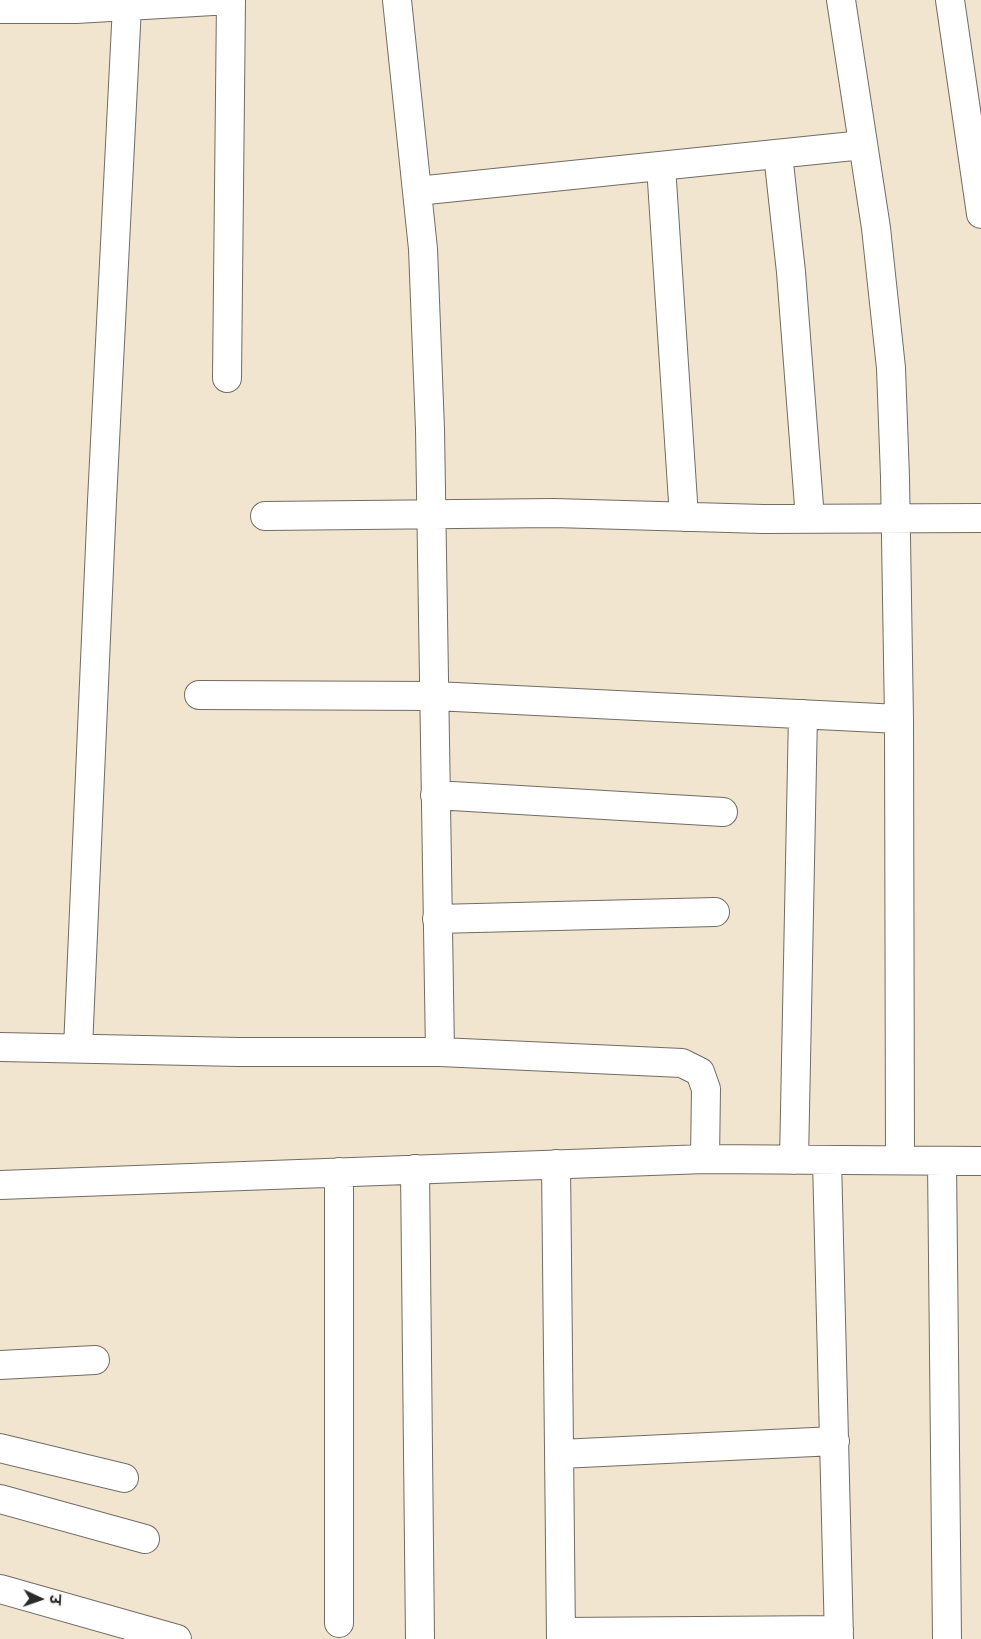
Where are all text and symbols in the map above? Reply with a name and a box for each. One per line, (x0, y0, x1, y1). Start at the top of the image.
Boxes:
north arrow (15, 1574, 65, 1624)
text: उ (46, 1595, 65, 1605)

